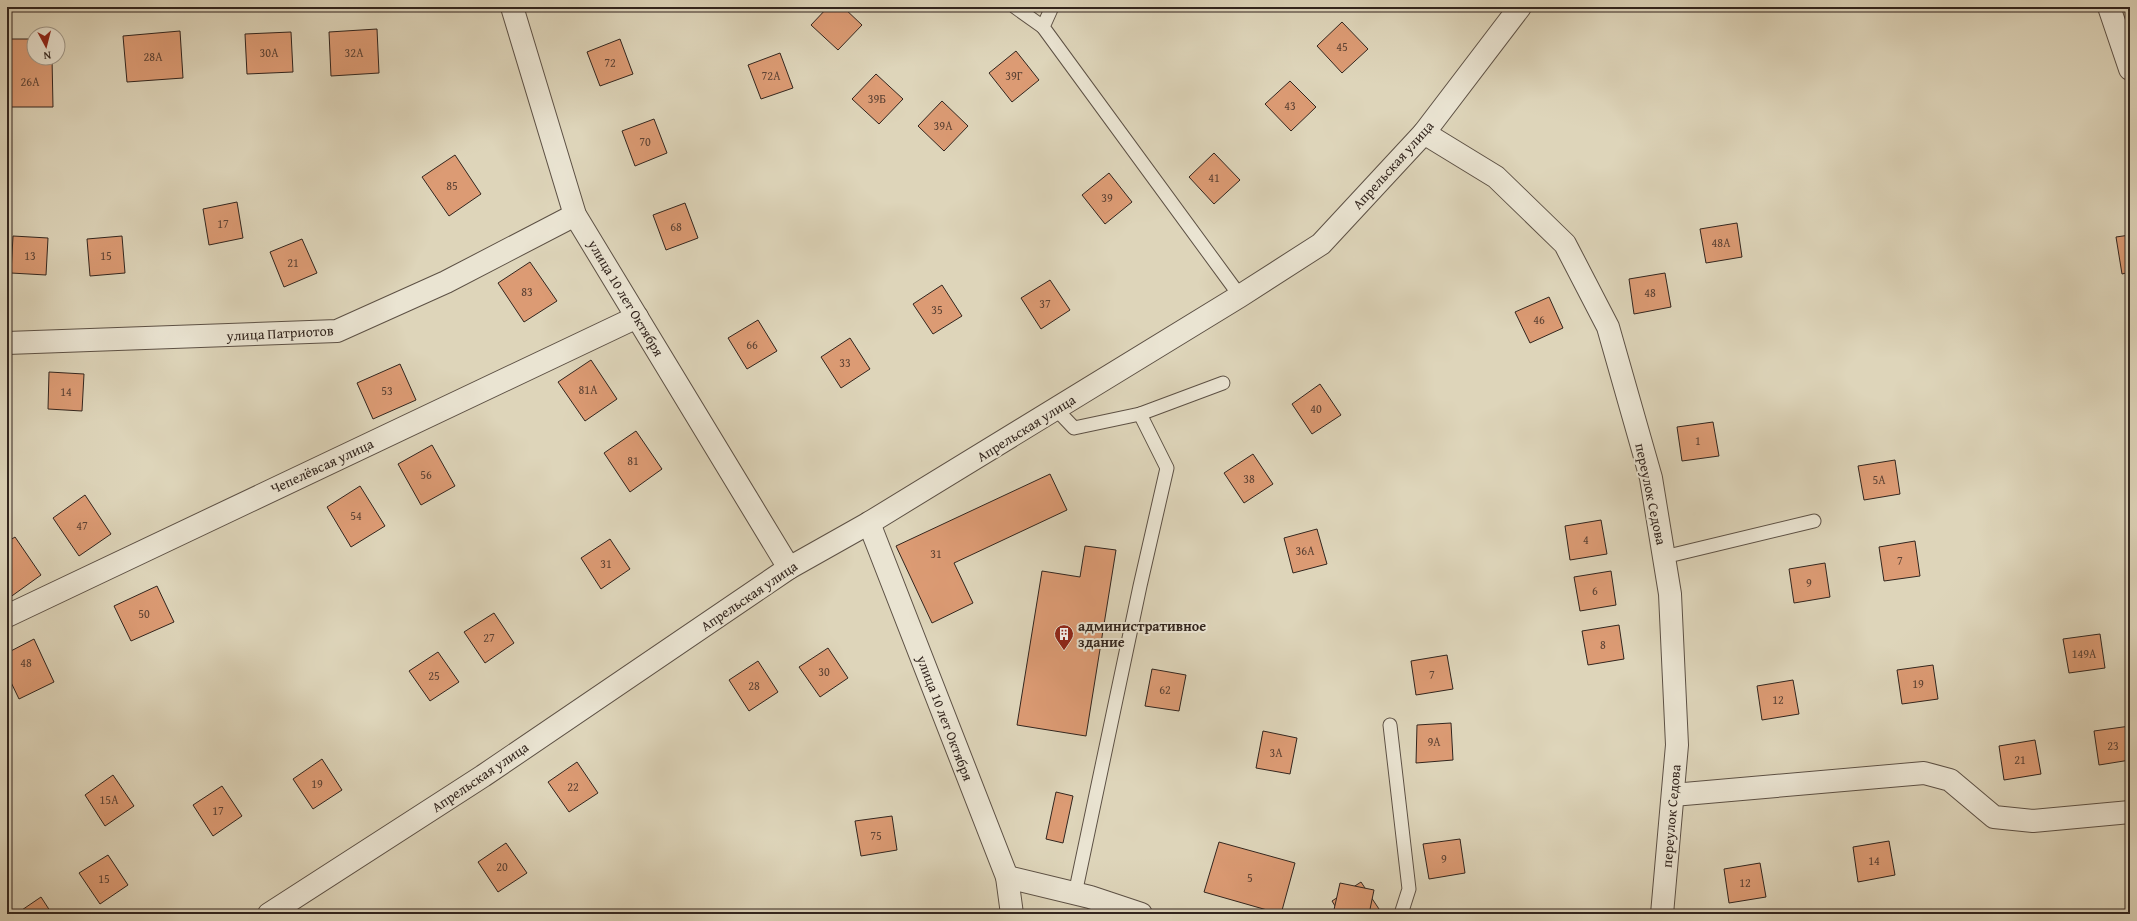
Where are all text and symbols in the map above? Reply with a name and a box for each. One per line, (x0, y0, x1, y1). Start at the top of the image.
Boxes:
north arrow (26, 26, 66, 66)
house number: 45 (1336, 38, 1348, 55)
house number: 30А (260, 44, 279, 61)
house number: 32А (345, 44, 364, 61)
text: N (42, 48, 52, 64)
house number: 28А (144, 48, 163, 65)
house number: 72 (604, 54, 616, 71)
house number: 72А (762, 67, 781, 84)
house number: 39Г (1005, 67, 1023, 84)
house number: 26А (21, 73, 40, 90)
house number: 39Б (868, 90, 886, 107)
house number: 43 (1284, 97, 1296, 114)
street label: Апрельская улица (1348, 116, 1438, 214)
house number: 39А (934, 117, 953, 134)
house number: 70 (639, 133, 651, 150)
house number: 41 (1208, 169, 1220, 186)
house number: 85 (446, 177, 458, 194)
house number: 39 (1101, 189, 1113, 206)
house number: 17 (217, 215, 229, 232)
house number: 68 (670, 218, 682, 235)
house number: 48А (1712, 234, 1731, 251)
street label: улица 10 лет Октября (583, 235, 669, 360)
house number: 13 (24, 247, 36, 264)
house number: 15 (100, 247, 112, 264)
house number: 21 (287, 254, 299, 271)
house number: 83 (521, 283, 533, 300)
house number: 48 (1644, 284, 1656, 301)
house number: 37 (1039, 295, 1051, 312)
house number: 35 (931, 301, 943, 318)
house number: 46 (1533, 311, 1545, 328)
street label: улица Патриотов (225, 320, 334, 346)
house number: 66 (746, 336, 758, 353)
house number: 33 (839, 354, 851, 371)
house number: 81А (579, 381, 598, 398)
house number: 53 (381, 382, 393, 399)
house number: 14 (60, 383, 72, 400)
street label: Апрельская улица (973, 389, 1079, 466)
house number: 40 (1310, 400, 1322, 417)
house number: 1 (1695, 432, 1701, 449)
street label: Чепелёвсая улица (267, 433, 377, 499)
street label: переулок Седова (1630, 441, 1672, 547)
house number: 81 (627, 452, 639, 469)
house number: 56 (420, 466, 432, 483)
house number: 38 (1243, 470, 1255, 487)
house number: 5А (1872, 471, 1886, 488)
house number: 54 (350, 507, 362, 524)
house number: 47 (76, 517, 88, 534)
house number: 4 (1583, 531, 1589, 548)
house number: 36А (1296, 542, 1315, 559)
house number: 31 (930, 545, 942, 562)
house number: 7 (1897, 552, 1903, 569)
house number: 31 (600, 555, 612, 572)
street label: Апрельская улица (697, 556, 802, 636)
house number: 9 (1806, 574, 1812, 591)
house number: 6 (1592, 582, 1598, 599)
house number: 50 (138, 605, 150, 622)
place label: административное здание (1078, 616, 1206, 652)
building icon: административное здание (1053, 623, 1075, 651)
house number: 27 (483, 629, 495, 646)
house number: 8 (1600, 636, 1606, 653)
house number: 149А (2072, 645, 2097, 662)
street label: улица 10 лет Октября (911, 651, 978, 784)
house number: 48 (20, 654, 32, 671)
house number: 30 (818, 663, 830, 680)
house number: 7 (1429, 666, 1435, 683)
house number: 25 (428, 667, 440, 684)
house number: 19 (1912, 675, 1924, 692)
house number: 28 (748, 677, 760, 694)
house number: 62 (1159, 681, 1171, 698)
house number: 12 (1772, 691, 1784, 708)
house number: 9А (1427, 733, 1441, 750)
street label: Апрельская улица (428, 737, 533, 817)
house number: 23 (2107, 737, 2119, 754)
house number: 3А (1269, 744, 1283, 761)
house number: 21 (2014, 751, 2026, 768)
street label: переулок Седова (1657, 763, 1685, 868)
house number: 19 (311, 775, 323, 792)
house number: 22 (567, 778, 579, 795)
house number: 15А (100, 791, 119, 808)
house number: 17 (212, 802, 224, 819)
house number: 75 (870, 827, 882, 844)
house number: 9 (1441, 850, 1447, 867)
house number: 14 (1868, 852, 1880, 869)
house number: 20 (496, 858, 508, 875)
house number: 5 (1247, 869, 1253, 886)
house number: 15 (98, 870, 110, 887)
house number: 12 (1739, 874, 1751, 891)

